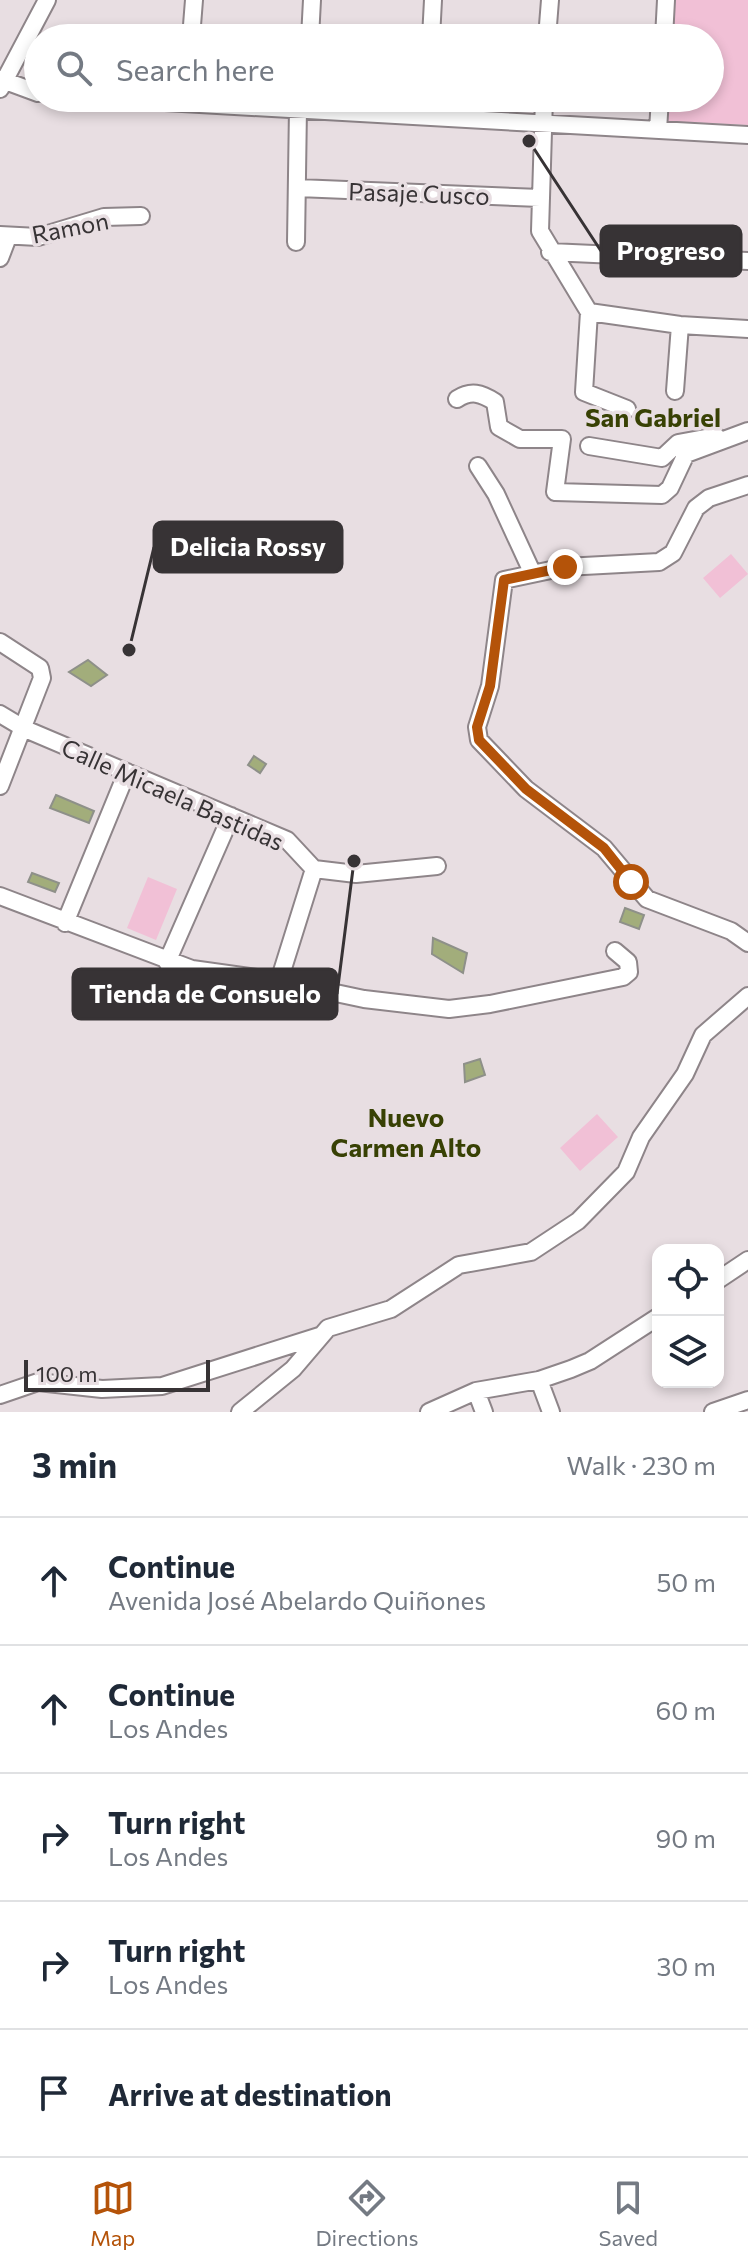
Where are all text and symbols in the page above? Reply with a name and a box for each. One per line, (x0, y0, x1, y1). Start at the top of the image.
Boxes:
search box (24, 24, 724, 112)
icon: search (52, 46, 96, 90)
text: Search here (116, 50, 275, 87)
street label: Pasaje Cusco (348, 176, 490, 210)
street label: Ramon (29, 205, 111, 249)
callout: Progreso (601, 226, 741, 276)
text: Progreso (617, 234, 725, 265)
district label: San Gabriel (585, 401, 721, 432)
callout: Delicia Rossy (154, 522, 342, 572)
text: Delicia Rossy (170, 530, 326, 561)
route end (547, 549, 583, 585)
street label: Calle Micaela Bastidas (57, 732, 289, 856)
route start (613, 864, 649, 900)
callout: Tienda de Consuelo (73, 969, 337, 1019)
text: Tienda de Consuelo (89, 977, 321, 1008)
district label: Nuevo Carmen Alto (331, 1101, 481, 1162)
map controls (652, 1244, 724, 1388)
button: locate (652, 1244, 724, 1316)
button: layers (652, 1316, 724, 1388)
scale bar (24, 1356, 210, 1392)
text: 100 m (36, 1360, 98, 1387)
text: 3 min (32, 1443, 117, 1485)
text: Walk · 230 m (567, 1449, 716, 1480)
text: Continue (108, 1547, 235, 1584)
icon: ahead (32, 1559, 76, 1603)
text: 50 m (656, 1566, 716, 1597)
text: Avenida José Abelardo Quiñones (108, 1584, 486, 1615)
text: Continue (108, 1675, 235, 1712)
icon: ahead (32, 1687, 76, 1731)
text: 60 m (656, 1694, 716, 1725)
text: Los Andes (108, 1712, 228, 1743)
text: Turn right (108, 1803, 245, 1840)
icon: right (32, 1815, 76, 1859)
text: 90 m (656, 1822, 716, 1853)
text: Los Andes (108, 1840, 228, 1871)
text: Turn right (108, 1931, 245, 1968)
icon: right (32, 1943, 76, 1987)
text: 30 m (657, 1950, 716, 1981)
text: Los Andes (108, 1968, 228, 1999)
icon: arrive (32, 2071, 76, 2115)
text: Arrive at destination (108, 2075, 392, 2112)
tab: Map (90, 2176, 135, 2251)
tab: Directions (315, 2176, 419, 2251)
tab: Saved (599, 2176, 658, 2251)

